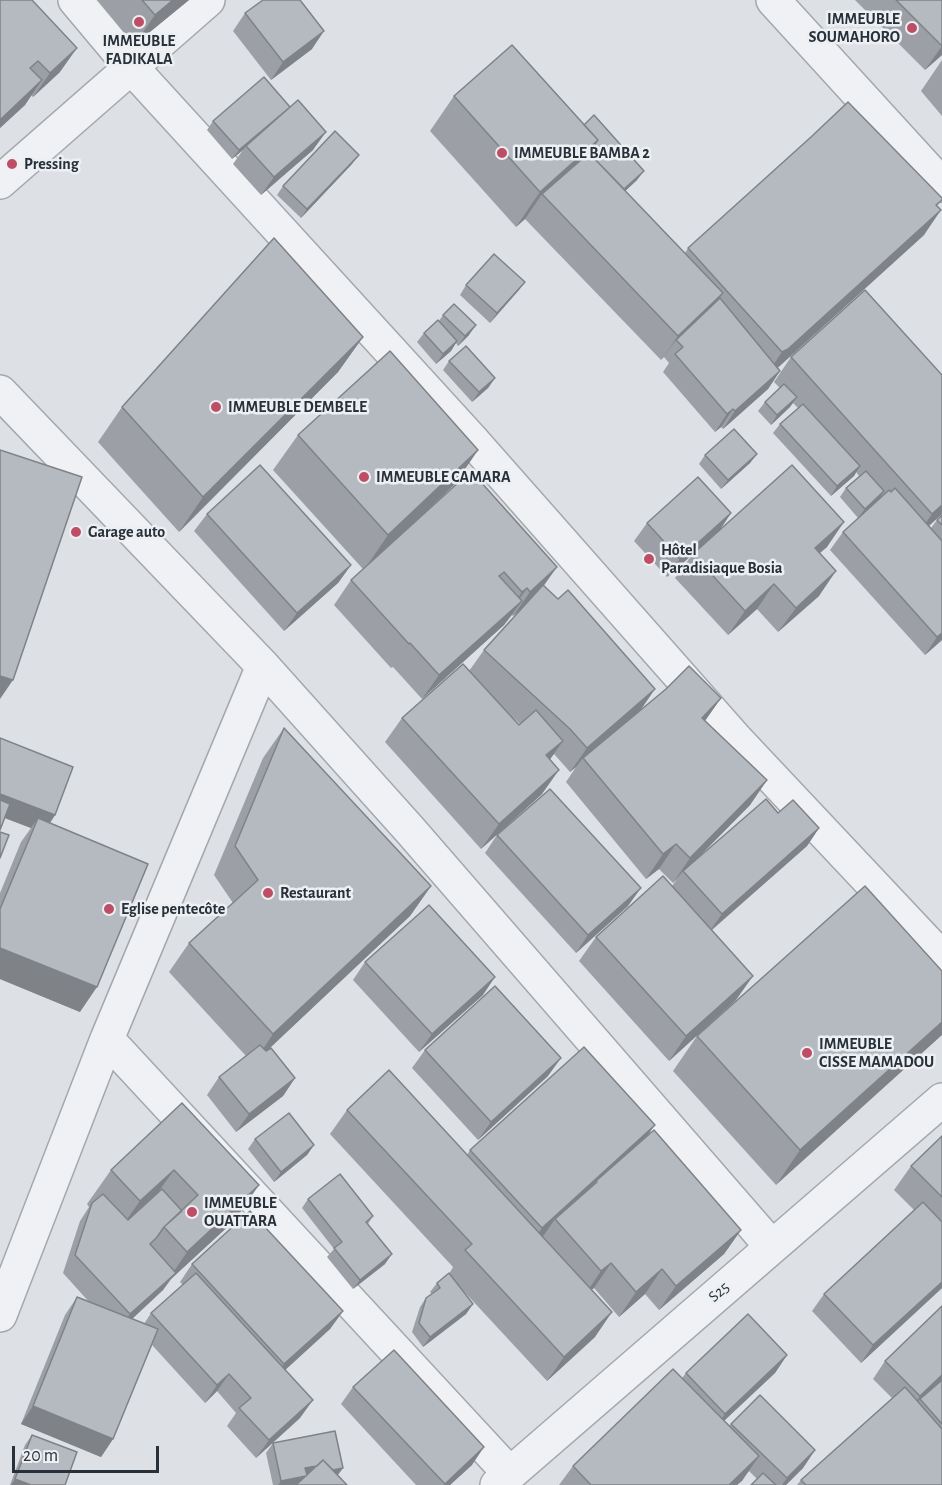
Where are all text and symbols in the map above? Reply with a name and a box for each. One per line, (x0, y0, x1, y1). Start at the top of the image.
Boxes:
place label: IMMEUBLE SOUMAHORO (808, 9, 900, 47)
marker: IMMEUBLE FADIKALA (132, 15, 146, 29)
marker: IMMEUBLE SOUMAHORO (905, 21, 919, 35)
place label: IMMEUBLE FADIKALA (103, 31, 175, 69)
place label: IMMEUBLE BAMBA 2 (514, 143, 650, 163)
marker: IMMEUBLE BAMBA 2 (495, 146, 509, 160)
place label: Pressing (24, 154, 79, 174)
marker: Pressing (5, 157, 19, 171)
place label: IMMEUBLE DEMBELE (228, 397, 367, 417)
marker: IMMEUBLE DEMBELE (209, 400, 223, 414)
place label: IMMEUBLE CAMARA (376, 467, 511, 487)
marker: IMMEUBLE CAMARA (357, 470, 371, 484)
place label: Garage auto (88, 522, 165, 542)
marker: Garage auto (69, 525, 83, 539)
place label: Hôtel Paradisiaque Bosia (661, 540, 783, 578)
marker: Hôtel Paradisiaque Bosia (642, 552, 656, 566)
place label: Restaurant (280, 883, 351, 903)
marker: Restaurant (261, 886, 275, 900)
place label: Eglise pentecôte (121, 899, 225, 919)
marker: Eglise pentecôte (102, 902, 116, 916)
place label: IMMEUBLE CISSE MAMADOU (819, 1034, 934, 1072)
marker: IMMEUBLE CISSE MAMADOU (800, 1046, 814, 1060)
place label: IMMEUBLE OUATTARA (204, 1193, 277, 1231)
marker: IMMEUBLE OUATTARA (185, 1205, 199, 1219)
street label: S25 (705, 1278, 733, 1306)
scale bar (15, 1434, 162, 1472)
text: 20 m (23, 1447, 58, 1465)

